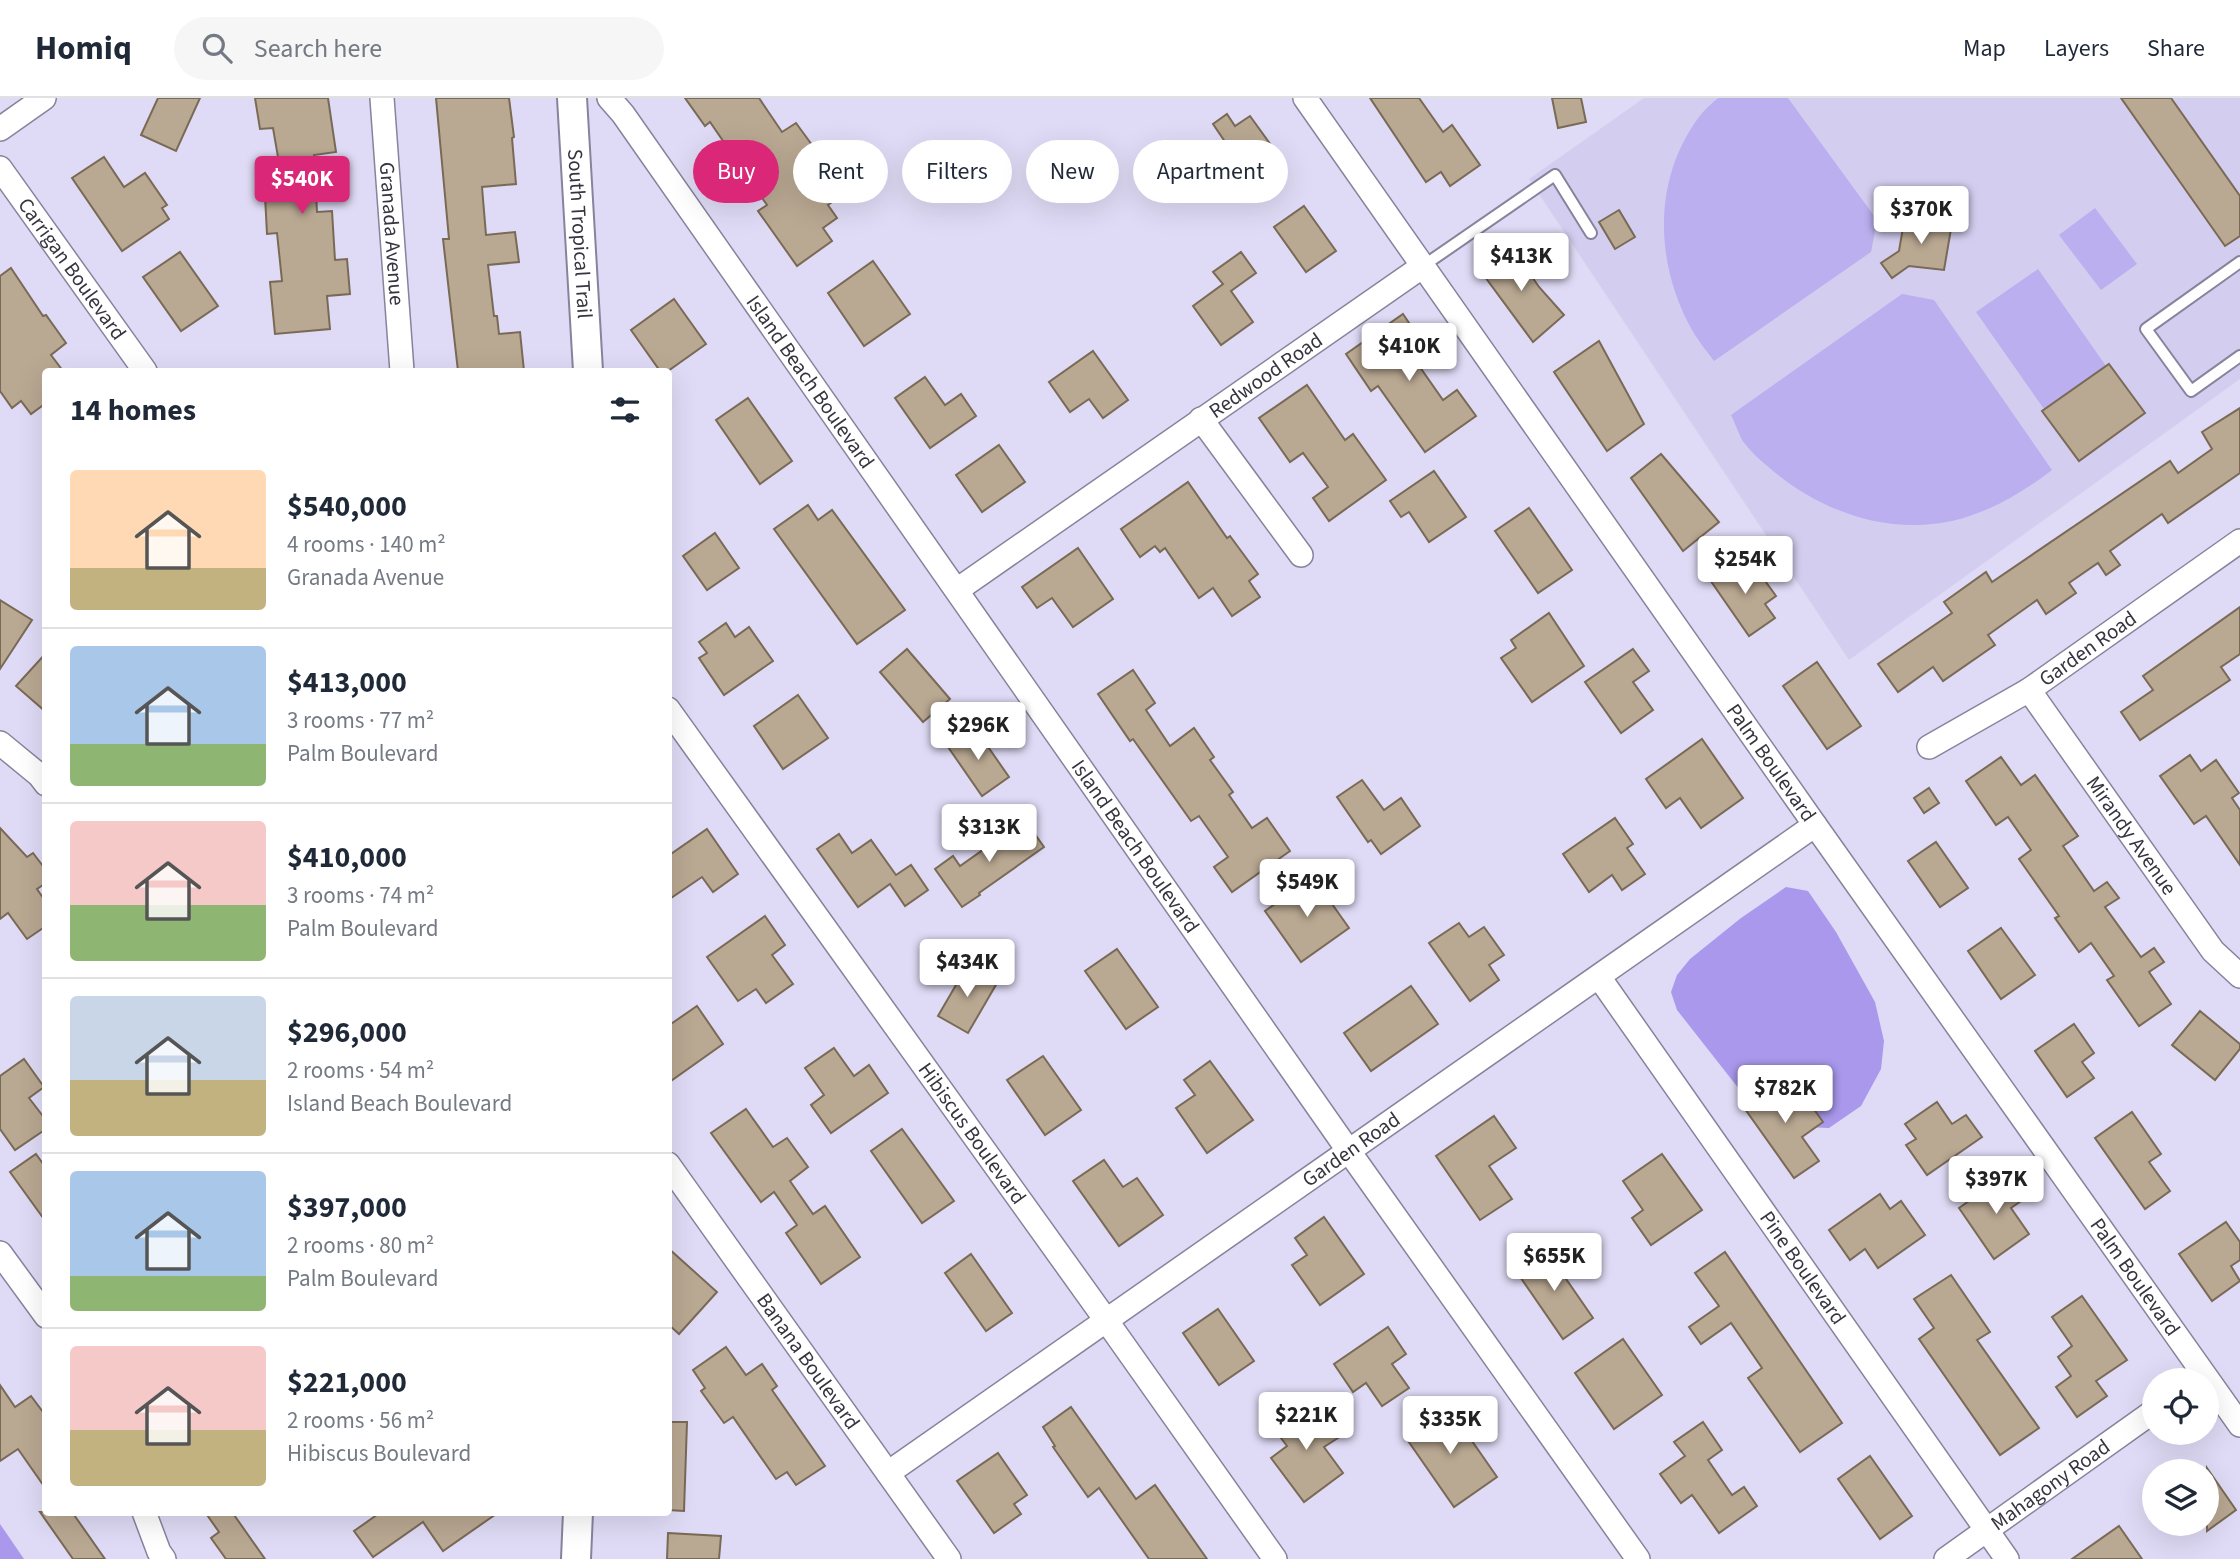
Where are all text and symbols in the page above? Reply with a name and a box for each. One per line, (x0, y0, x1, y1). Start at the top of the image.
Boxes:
search box (174, 17, 664, 80)
text: Homiq (35, 25, 132, 72)
icon: search (198, 29, 236, 67)
text: Search here (254, 30, 382, 67)
text: Map (1963, 31, 2006, 66)
text: Layers (2044, 31, 2109, 66)
text: Share (2147, 31, 2205, 66)
chip: Buy (693, 140, 779, 203)
chip: Rent (793, 140, 888, 203)
chip: Filters (902, 140, 1012, 203)
chip: New (1026, 140, 1119, 203)
chip: Apartment (1133, 140, 1288, 203)
street label: South Tropical Trail (560, 148, 600, 320)
pin: $540K (253, 156, 351, 216)
street label: Granada Avenue (372, 161, 412, 306)
text: $540K (271, 162, 333, 195)
pin: $370K (1872, 186, 1970, 246)
street label: Carrigan Boulevard (11, 192, 133, 346)
text: $370K (1890, 192, 1952, 225)
pin: $413K (1472, 234, 1570, 293)
text: $413K (1490, 239, 1552, 272)
street label: Island Beach Boulevard (739, 289, 882, 475)
pin: $410K (1360, 324, 1458, 383)
street label: Redwood Road (1203, 325, 1329, 426)
text: $410K (1378, 329, 1440, 362)
text: 14 homes (70, 389, 196, 432)
icon: filters (606, 391, 644, 429)
text: $540,000 (287, 485, 407, 528)
icon: home (126, 498, 210, 582)
text: 4 rooms · 140 m² (287, 528, 446, 561)
pin: $254K (1696, 536, 1794, 596)
text: $254K (1714, 542, 1776, 575)
text: Granada Avenue (287, 561, 444, 594)
street label: Garden Road (2033, 604, 2143, 694)
text: $413,000 (287, 661, 407, 704)
icon: home (126, 674, 210, 758)
street label: Palm Boulevard (1719, 697, 1823, 828)
pin: $296K (929, 702, 1027, 762)
text: 3 rooms · 77 m² (287, 704, 434, 737)
text: $296K (947, 708, 1009, 741)
text: Palm Boulevard (287, 737, 438, 770)
street label: Island Beach Boulevard (1064, 753, 1207, 939)
street label: Mirandy Avenue (2079, 770, 2184, 901)
pin: $313K (940, 804, 1038, 864)
text: $313K (958, 810, 1020, 843)
text: $410,000 (287, 836, 407, 879)
icon: home (126, 849, 210, 933)
pin: $549K (1258, 860, 1356, 919)
text: $549K (1276, 865, 1338, 898)
text: 3 rooms · 74 m² (287, 879, 434, 912)
text: Palm Boulevard (287, 912, 438, 945)
pin: $434K (918, 940, 1016, 999)
text: $434K (936, 945, 998, 978)
text: $296,000 (287, 1011, 407, 1054)
icon: home (126, 1024, 210, 1108)
text: 2 rooms · 54 m² (287, 1054, 434, 1087)
street label: Hibiscus Boulevard (911, 1056, 1033, 1210)
pin: $782K (1736, 1066, 1834, 1125)
text: $782K (1754, 1071, 1816, 1104)
text: Island Beach Boulevard (287, 1087, 512, 1120)
street label: Garden Road (1296, 1104, 1406, 1194)
pin: $397K (1947, 1156, 2045, 1216)
text: $397K (1965, 1162, 2027, 1195)
text: $397,000 (287, 1186, 407, 1229)
icon: home (126, 1199, 210, 1283)
street label: Pine Boulevard (1752, 1205, 1853, 1331)
street label: Palm Boulevard (2083, 1212, 2187, 1342)
text: 2 rooms · 80 m² (287, 1229, 434, 1262)
pin: $655K (1505, 1234, 1603, 1293)
text: $655K (1523, 1239, 1585, 1272)
text: Palm Boulevard (287, 1262, 438, 1295)
street label: Banana Boulevard (749, 1287, 867, 1436)
text: $221,000 (287, 1361, 407, 1404)
map controls (2142, 1368, 2219, 1536)
button: locate (2142, 1368, 2219, 1445)
icon: home (126, 1374, 210, 1458)
pin: $221K (1257, 1392, 1355, 1452)
pin: $335K (1401, 1396, 1499, 1456)
text: $221K (1275, 1398, 1337, 1431)
text: $335K (1419, 1402, 1481, 1435)
text: 2 rooms · 56 m² (287, 1404, 434, 1437)
street label: Mahagony Road (1984, 1432, 2116, 1538)
text: Hibiscus Boulevard (287, 1437, 471, 1470)
button: layers (2142, 1459, 2219, 1536)

